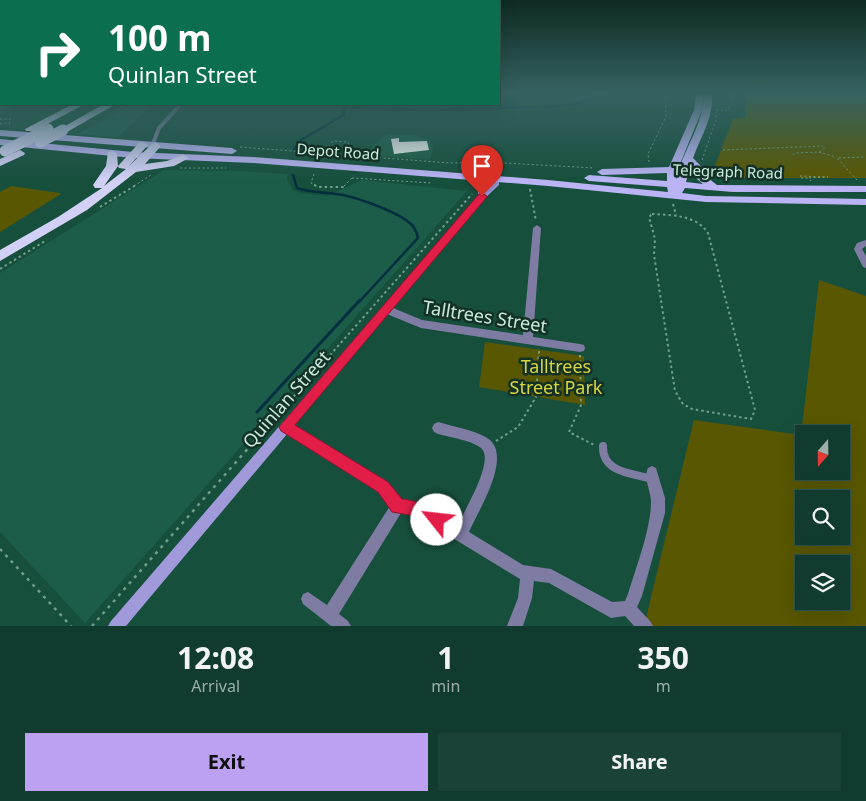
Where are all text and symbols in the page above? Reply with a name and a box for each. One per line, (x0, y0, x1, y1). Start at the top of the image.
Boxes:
text: 100 m (108, 14, 211, 61)
icon: right (25, 20, 90, 85)
text: Quinlan Street (108, 59, 257, 89)
street label: Depot Road (296, 138, 380, 164)
pin (461, 145, 503, 196)
icon: arrive (468, 152, 496, 180)
street label: Telegraph Road (673, 159, 783, 183)
street label: Talltrees Street (421, 294, 549, 338)
street label: Quinlan Street (237, 345, 335, 453)
park label: Talltrees Street Park (510, 354, 603, 399)
north arrow (795, 425, 850, 480)
map controls (795, 425, 850, 610)
button: search (795, 490, 850, 545)
position arrow (410, 493, 462, 545)
button: layers (795, 555, 850, 610)
text: 12:08 (177, 637, 254, 678)
text: 1 (437, 637, 454, 678)
text: 350 (637, 637, 689, 678)
text: Arrival (191, 675, 240, 697)
text: min (431, 675, 460, 697)
text: m (656, 675, 671, 697)
button: Exit (25, 733, 428, 791)
button: Share (438, 733, 841, 791)

